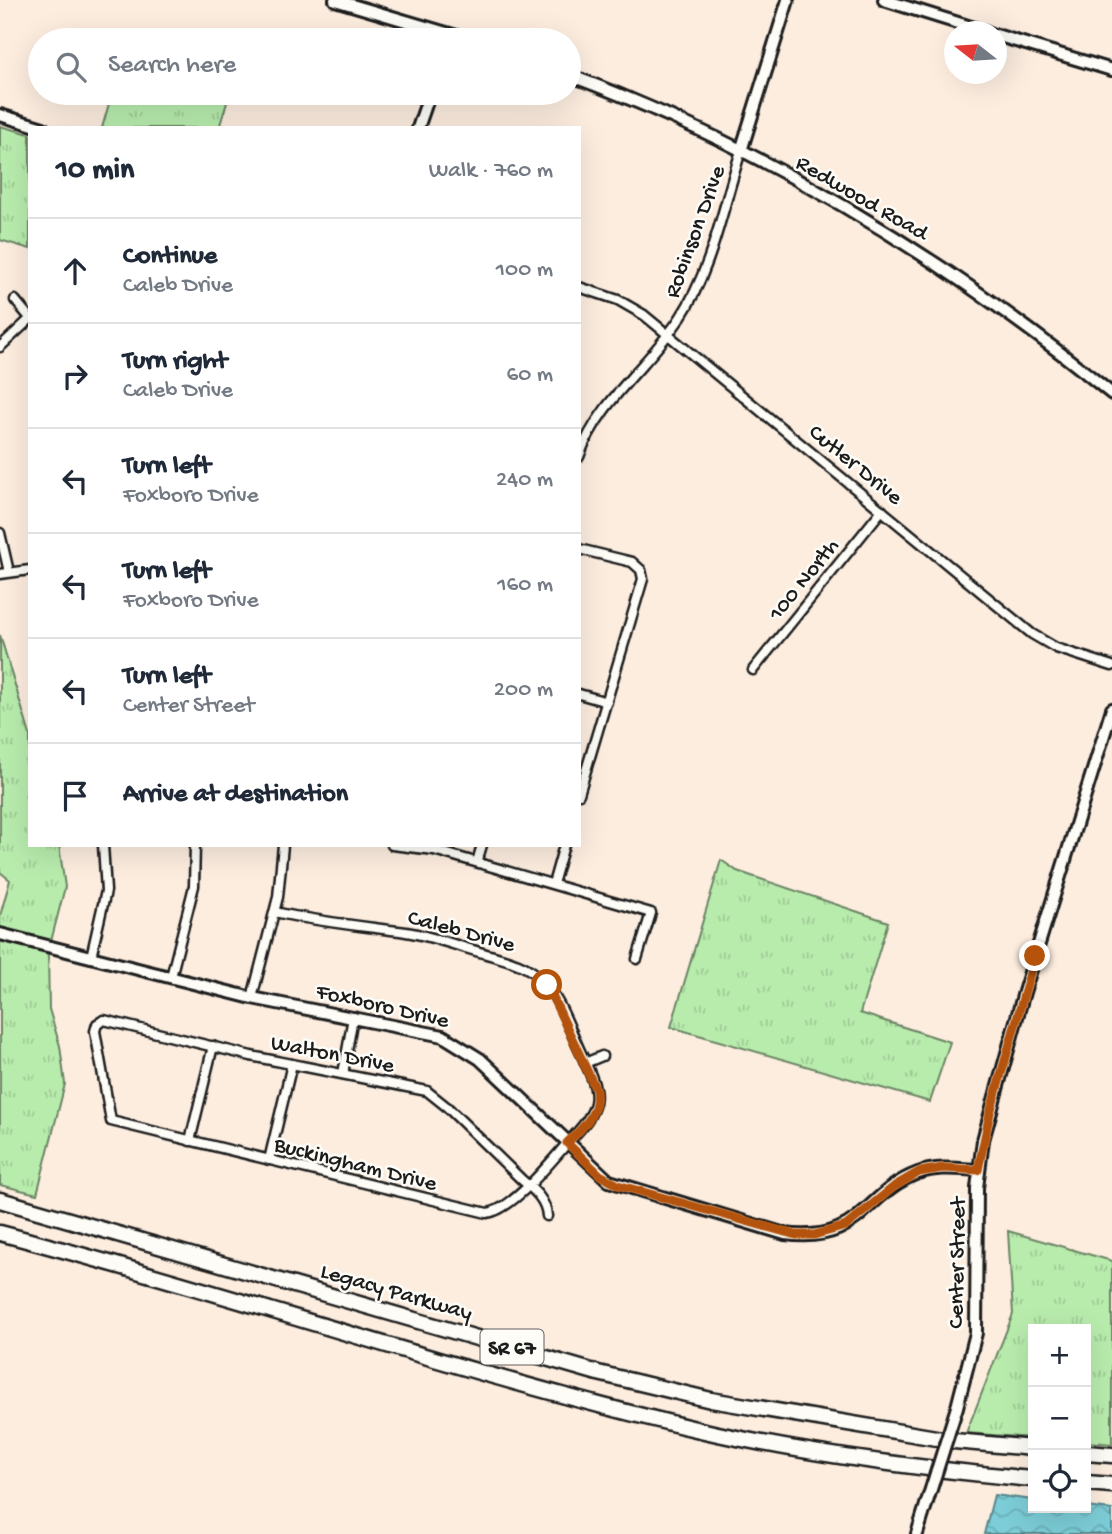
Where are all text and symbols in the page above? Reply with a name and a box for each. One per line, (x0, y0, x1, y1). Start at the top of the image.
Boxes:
north arrow (944, 21, 1007, 84)
search box (28, 28, 581, 105)
icon: search (52, 48, 90, 86)
text: Search here (108, 51, 236, 82)
street label: Redwood Road (790, 150, 934, 249)
text: 10 min (56, 154, 134, 189)
text: Walk · 760 m (429, 158, 553, 185)
street label: Robinson Drive (660, 161, 733, 302)
text: Continue (123, 242, 217, 273)
icon: ahead (56, 252, 94, 290)
text: 100 m (496, 257, 553, 284)
text: Caleb Drive (123, 273, 233, 300)
text: Turn right (123, 347, 227, 378)
icon: right (56, 357, 94, 395)
text: 60 m (507, 362, 553, 389)
text: Caleb Drive (123, 378, 233, 405)
street label: Cutler Drive (802, 420, 908, 513)
text: Turn left (123, 452, 211, 483)
icon: left (56, 462, 94, 500)
text: 240 m (496, 467, 553, 494)
text: Foxboro Drive (123, 483, 259, 510)
street label: 100 North (763, 534, 846, 627)
text: Turn left (123, 557, 211, 588)
icon: left (56, 567, 94, 605)
text: 160 m (497, 572, 553, 599)
text: Foxboro Drive (123, 588, 259, 615)
text: Turn left (123, 662, 211, 693)
icon: left (56, 672, 94, 710)
text: 200 m (494, 677, 553, 704)
text: Center Street (123, 693, 254, 720)
icon: arrive (56, 777, 94, 815)
text: Arrive at destination (123, 780, 348, 811)
street label: Caleb Drive (405, 905, 519, 960)
route end (1019, 940, 1050, 971)
route start (531, 969, 562, 1000)
street label: Foxboro Drive (312, 979, 452, 1036)
street label: Walton Drive (268, 1030, 397, 1081)
street label: Buckingham Drive (270, 1132, 440, 1199)
street label: Center Street (944, 1196, 973, 1329)
street label: Legacy Parkway (317, 1259, 475, 1328)
map controls (1028, 1324, 1091, 1513)
button: + (1028, 1324, 1091, 1387)
road number: SR 67 (480, 1330, 544, 1364)
button: − (1028, 1387, 1091, 1450)
button: locate (1028, 1450, 1091, 1513)

